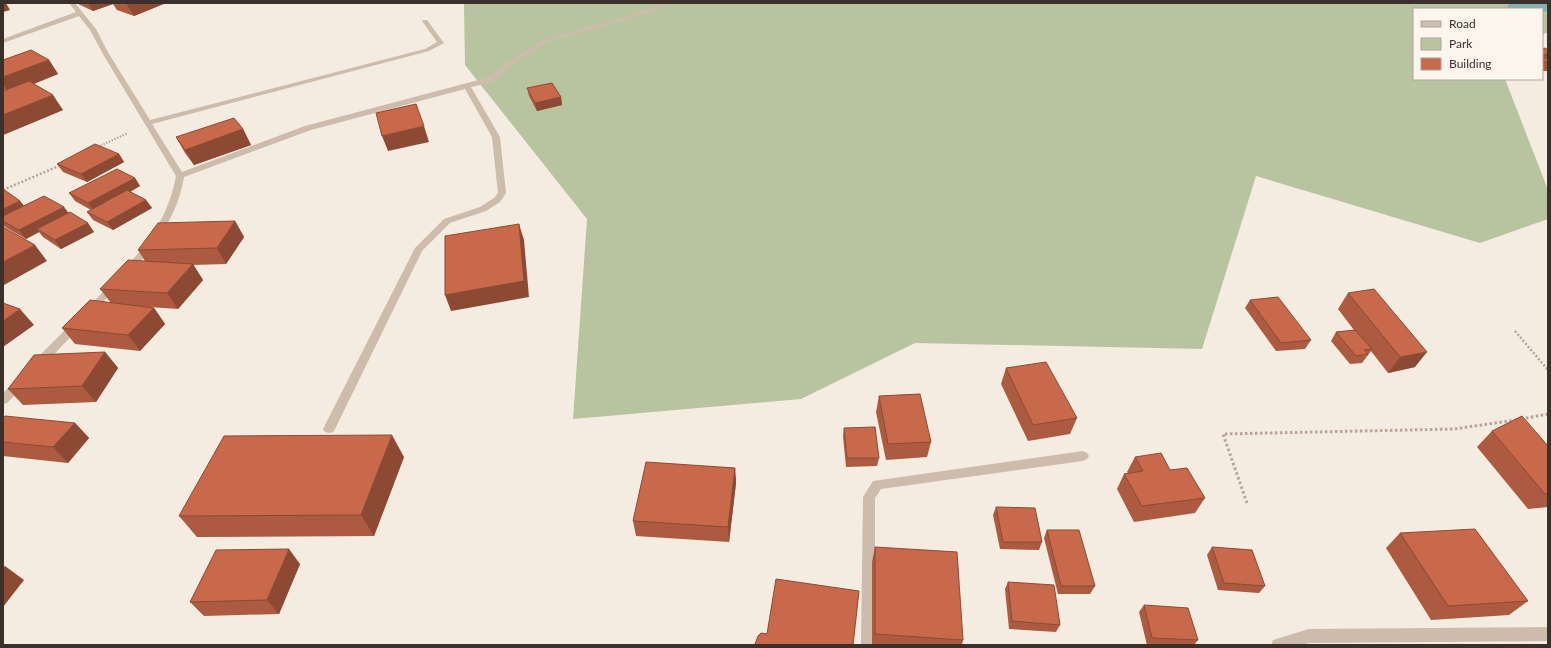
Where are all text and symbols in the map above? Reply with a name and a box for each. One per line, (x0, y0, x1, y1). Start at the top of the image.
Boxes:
legend (1413, 8, 1543, 80)
text: Road (1449, 16, 1476, 31)
text: Park (1449, 36, 1473, 51)
text: Building (1449, 56, 1492, 71)

